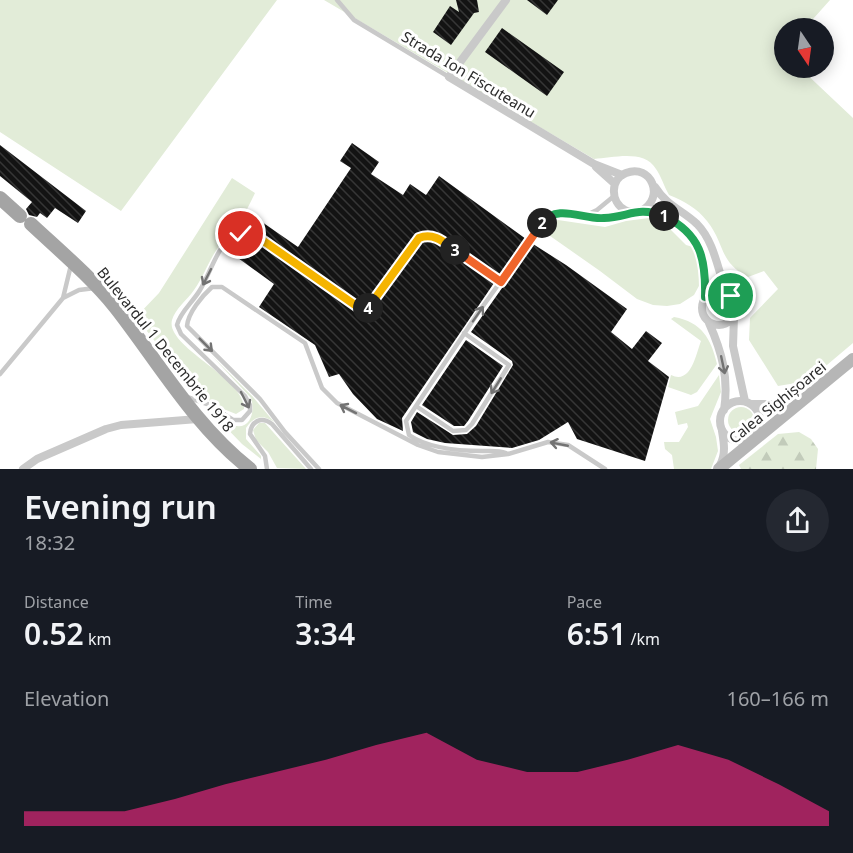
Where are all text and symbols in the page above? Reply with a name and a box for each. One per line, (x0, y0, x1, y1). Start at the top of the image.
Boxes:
north arrow (774, 18, 834, 78)
map controls (774, 18, 834, 78)
street label: Strada Ion Fiscuteanu (398, 26, 540, 122)
pin: 1 (649, 201, 679, 231)
text: 1 (659, 205, 669, 227)
pin (215, 208, 266, 259)
pin: 2 (527, 208, 557, 238)
text: 2 (537, 212, 547, 234)
icon: check (224, 217, 257, 250)
pin: 3 (440, 235, 470, 265)
text: 3 (450, 239, 460, 261)
street label: Bulevardul 1 Decembrie 1918 (93, 262, 239, 436)
one-way arrow (201, 268, 213, 285)
pin (705, 270, 756, 321)
icon: arrive (714, 279, 747, 312)
pin: 4 (353, 293, 383, 323)
text: 4 (363, 297, 373, 319)
one-way arrow (472, 307, 484, 323)
one-way arrow (199, 338, 214, 353)
one-way arrow (718, 355, 729, 375)
street label: Calea Sighișoarei (724, 356, 830, 448)
one-way arrow (489, 377, 501, 394)
one-way arrow (240, 391, 252, 409)
one-way arrow (339, 403, 357, 414)
one-way arrow (550, 438, 569, 449)
text: Evening run (24, 484, 217, 529)
button: share (766, 489, 829, 552)
text: 18:32 (24, 529, 75, 556)
text: Distance (24, 591, 89, 613)
text: Time (295, 591, 332, 613)
text: Pace (567, 591, 602, 613)
text: 0.52 (24, 613, 84, 654)
text: 3:34 (295, 613, 355, 654)
text: 6:51 (567, 613, 626, 654)
text: km (84, 628, 111, 650)
text: /km (626, 628, 660, 650)
text: Elevation (24, 685, 109, 712)
text: 160–166 m (726, 685, 829, 712)

